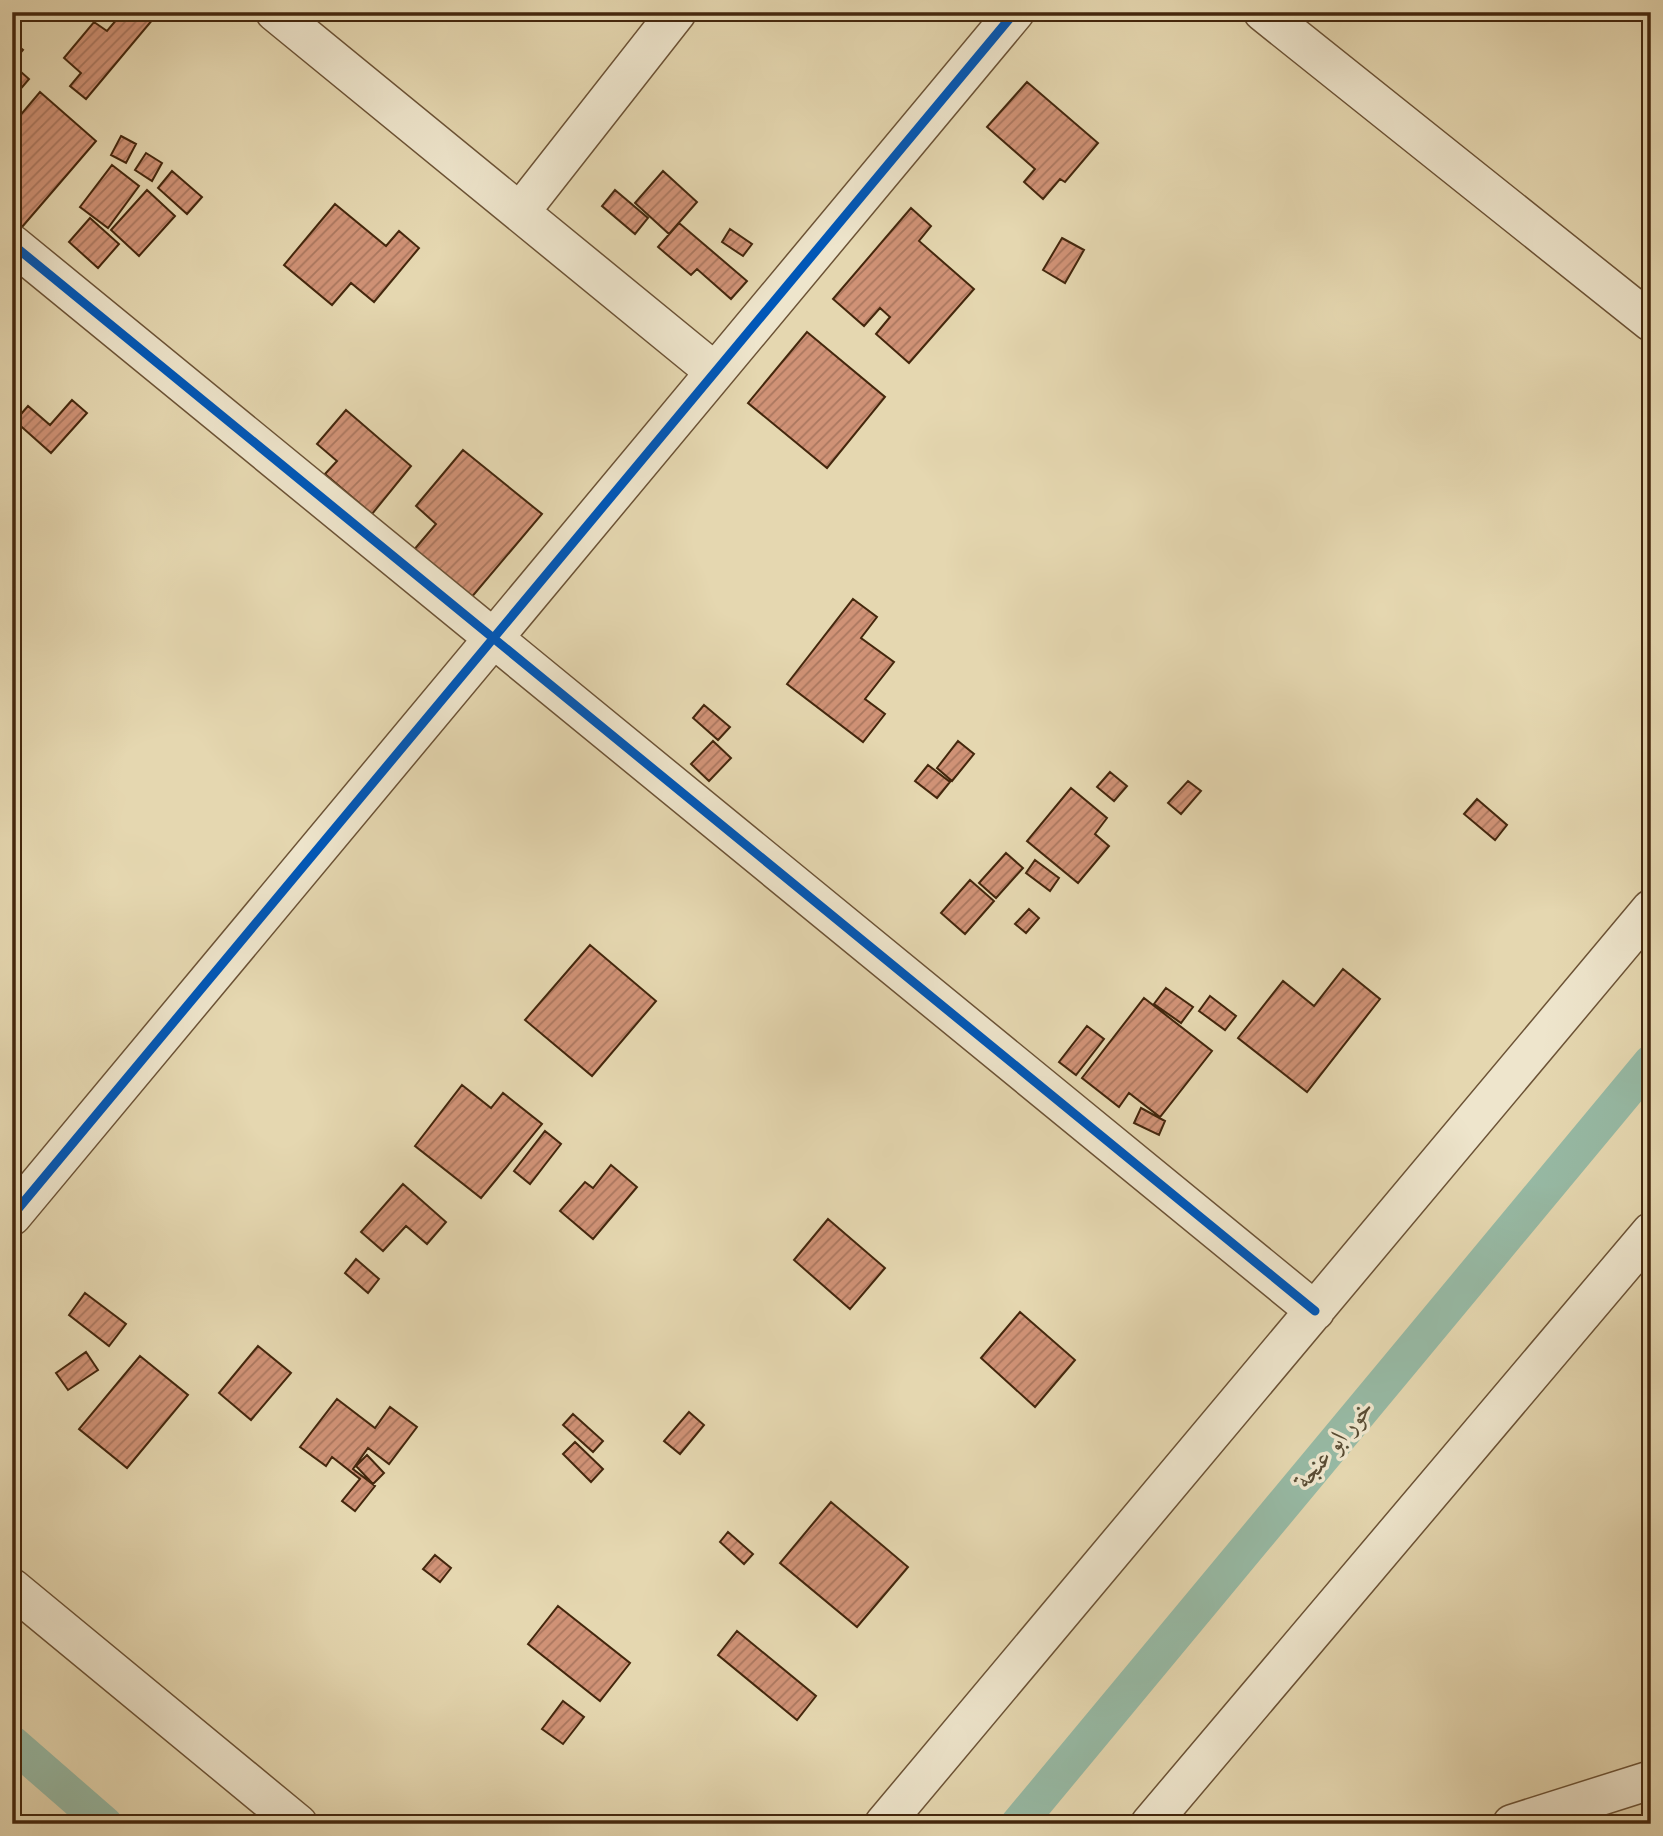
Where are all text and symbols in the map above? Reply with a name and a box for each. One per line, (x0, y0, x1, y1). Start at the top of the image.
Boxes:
water label: خور ابو عنجة (1285, 1391, 1382, 1497)

